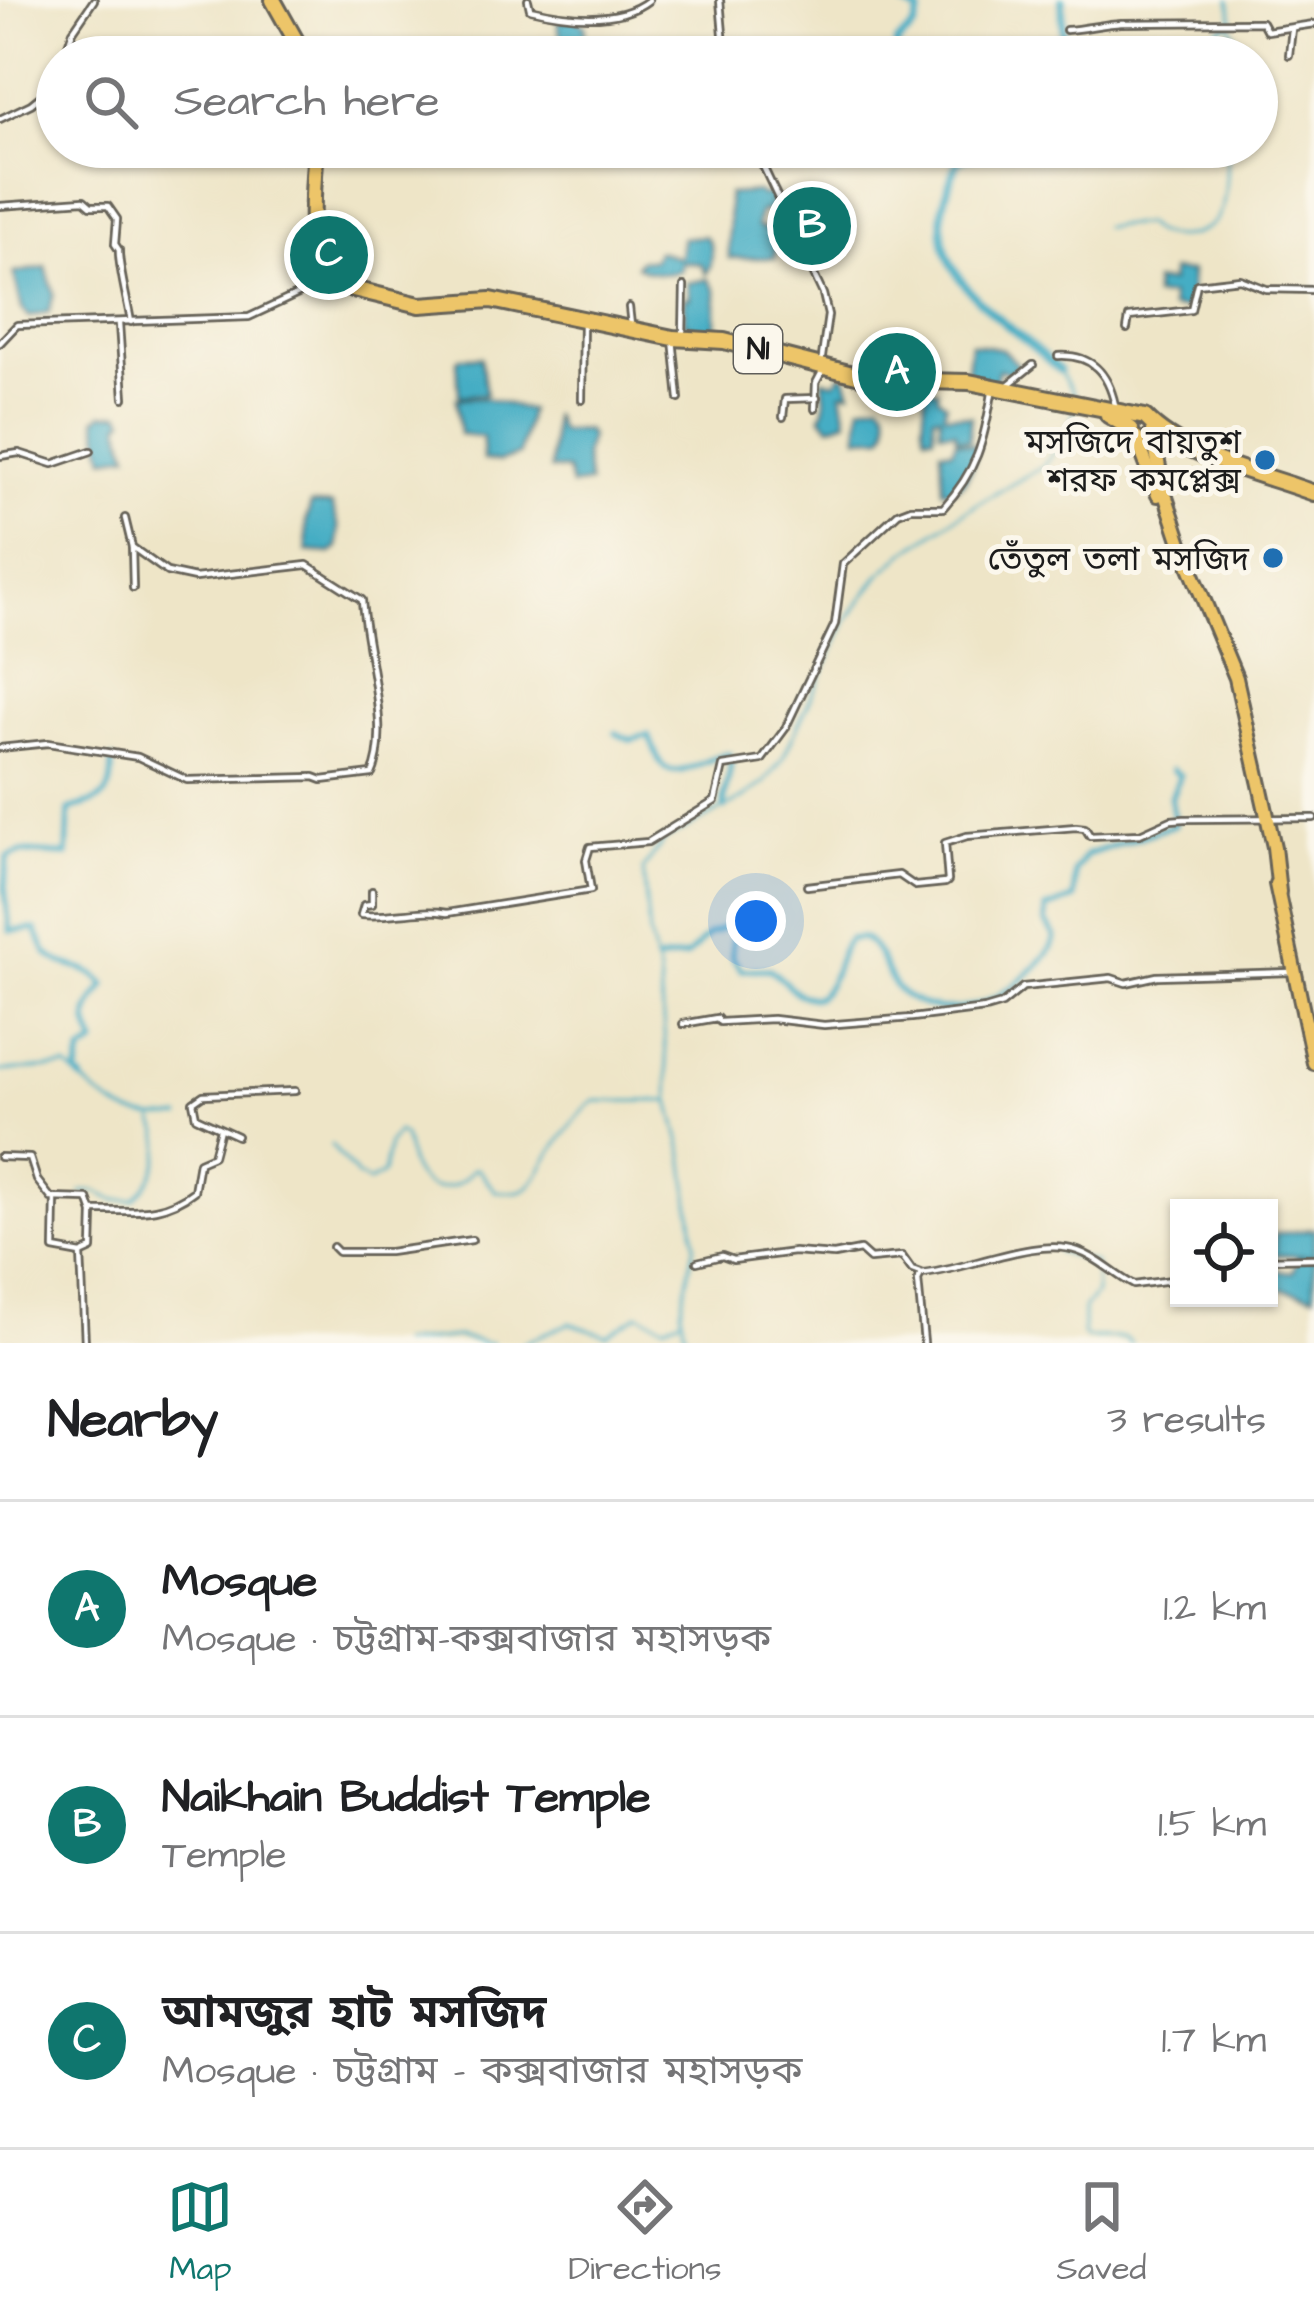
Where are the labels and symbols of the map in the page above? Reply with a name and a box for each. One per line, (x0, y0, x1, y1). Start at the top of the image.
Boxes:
pin: B (773, 181, 851, 271)
pin: C (290, 210, 368, 300)
road number: N1 (734, 325, 782, 373)
pin: A (858, 327, 936, 417)
place label: মসজিদে বায়তুশ শরফ কমপ্লেক্স (1024, 420, 1242, 504)
marker: মসজিদে বায়তুশ শরফ কমপ্লেক্স (1252, 447, 1278, 473)
place label: তেঁতুল তলা মসজিদ (987, 537, 1250, 583)
marker: তেঁতুল তলা মসজিদ (1260, 545, 1286, 571)
your location (726, 891, 786, 951)

